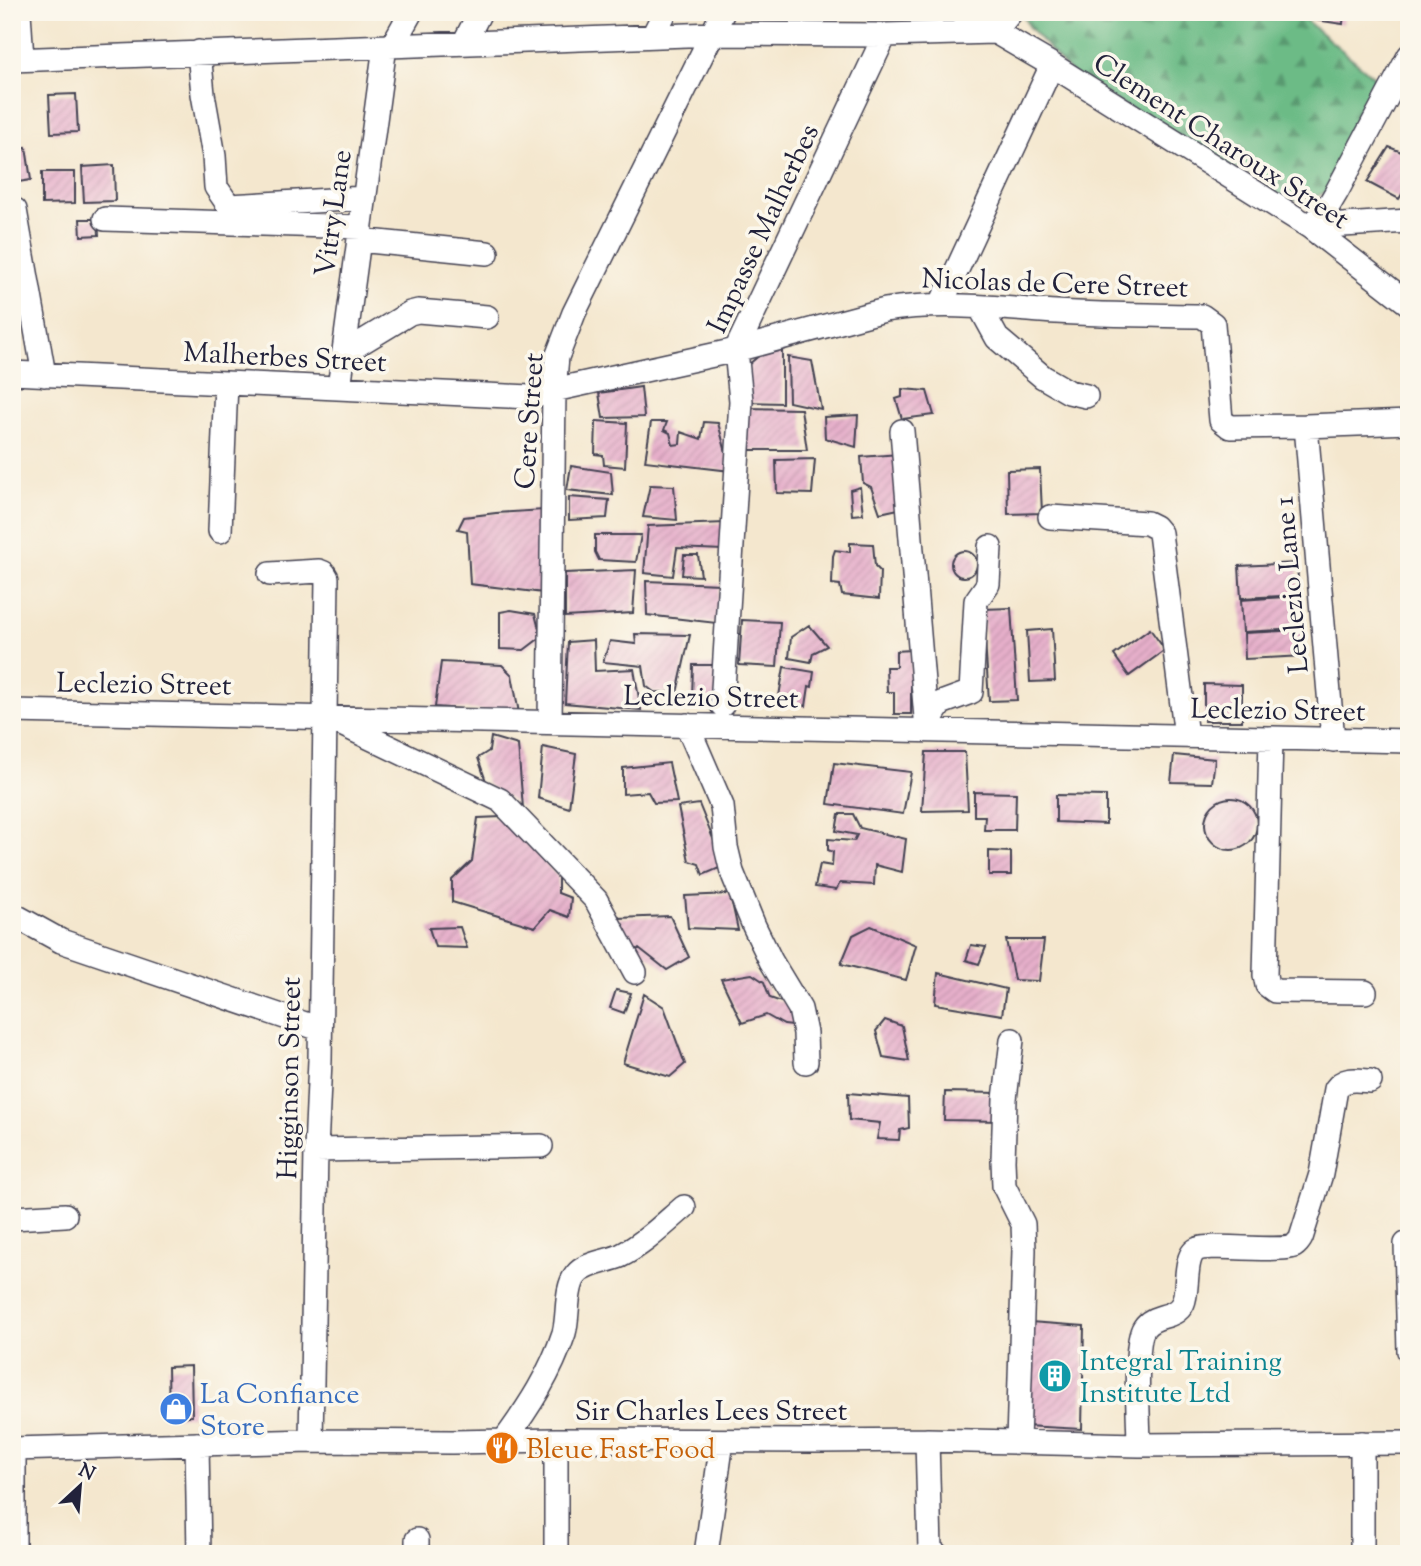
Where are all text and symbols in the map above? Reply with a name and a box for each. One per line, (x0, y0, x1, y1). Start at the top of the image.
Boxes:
street label: Clement Charoux Street (1085, 45, 1357, 241)
street label: Impasse Malherbes (699, 118, 831, 340)
street label: Vitry Lane (306, 147, 364, 280)
street label: Nicolas de Cere Street (921, 260, 1189, 310)
street label: Malherbes Street (182, 334, 388, 384)
street label: Cere Street (506, 351, 556, 491)
street label: Leclezio Lane 1 (1265, 495, 1321, 675)
street label: Leclezio Street (56, 664, 232, 708)
street label: Leclezio Street (623, 677, 799, 721)
street label: Leclezio Street (1190, 690, 1366, 734)
street label: Higginson Street (269, 976, 313, 1180)
place label: Integral Training Institute Ltd (1080, 1343, 1282, 1415)
building icon: Integral Training Institute Ltd (1036, 1357, 1074, 1395)
place label: La Confiance Store (200, 1376, 360, 1448)
shop icon: La Confiance Store (157, 1390, 195, 1428)
street label: Sir Charles Lees Street (575, 1393, 848, 1433)
restaurant icon: Bleue Fast Food (483, 1429, 521, 1467)
place label: Bleue Fast Food (526, 1431, 715, 1471)
north arrow (46, 1450, 116, 1520)
text: N (74, 1458, 99, 1488)

